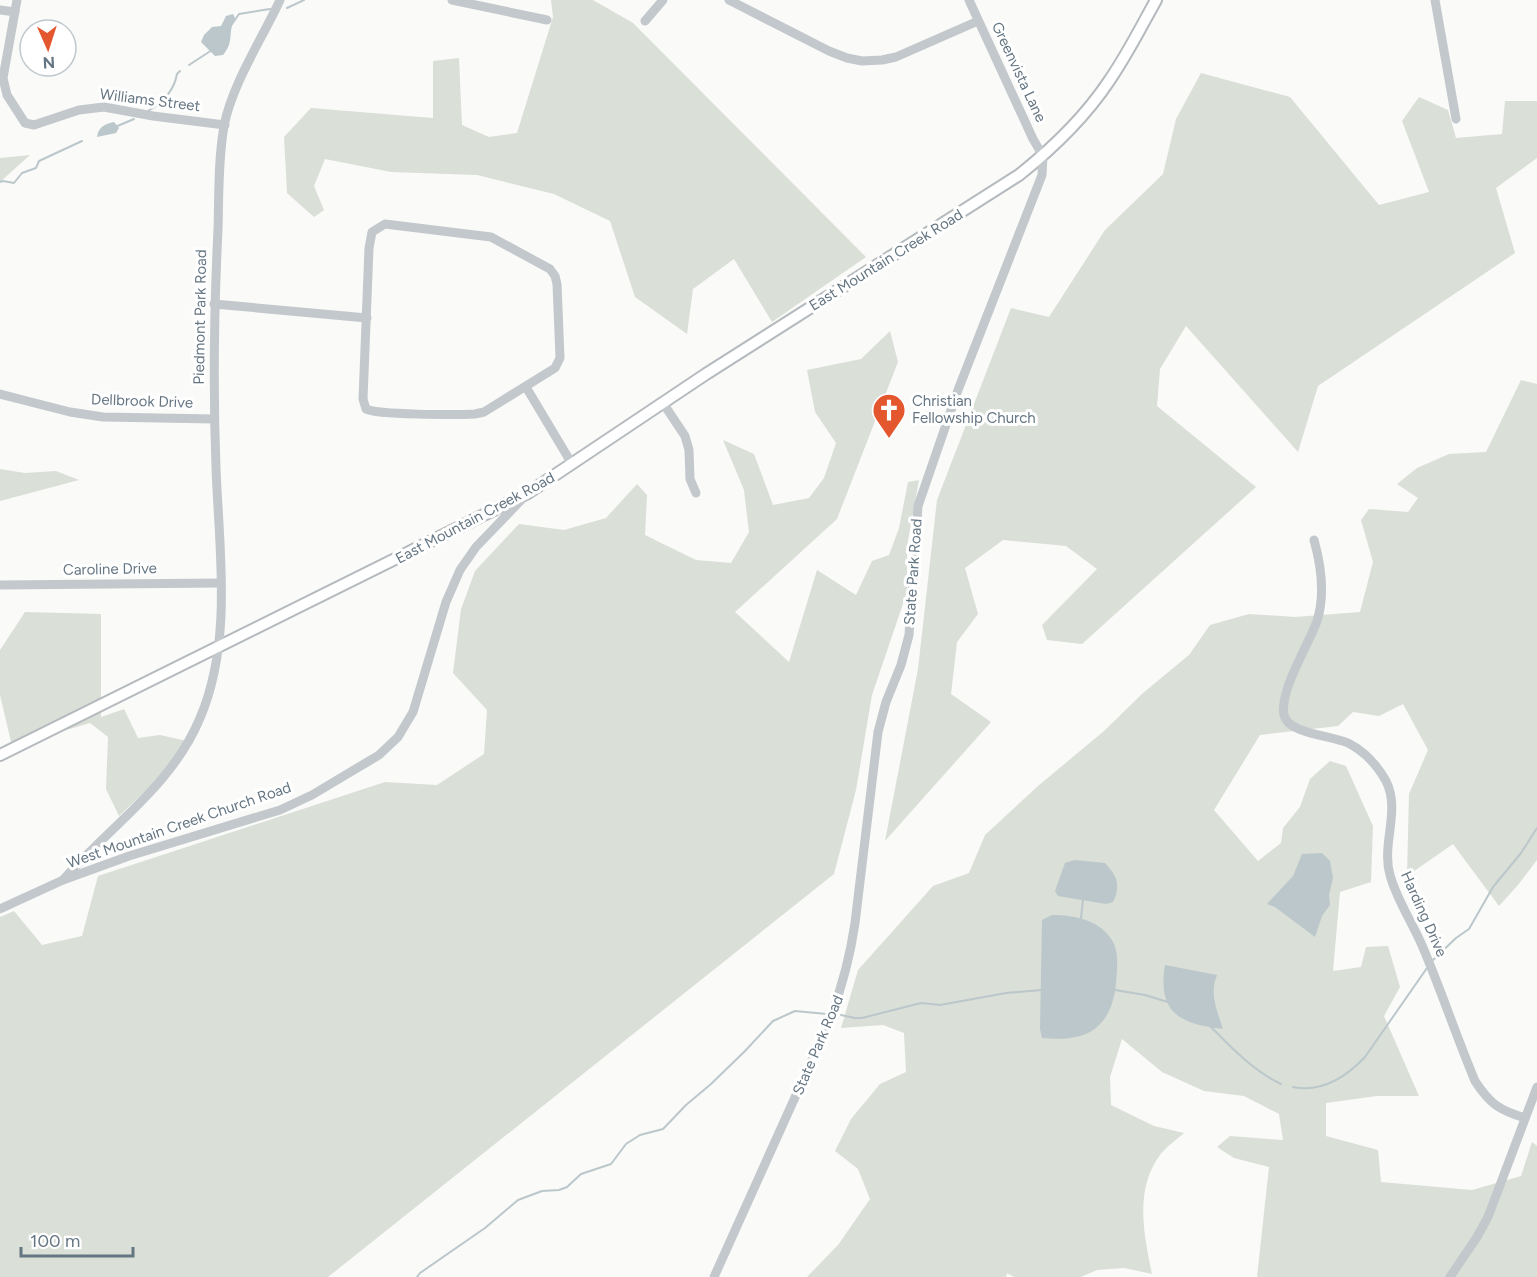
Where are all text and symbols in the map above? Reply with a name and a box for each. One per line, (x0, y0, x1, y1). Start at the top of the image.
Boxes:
north arrow (18, 18, 78, 78)
street label: Greenvista Lane (988, 19, 1050, 125)
text: N (42, 53, 55, 72)
street label: Williams Street (99, 85, 202, 115)
street label: East Mountain Creek Road (806, 205, 966, 315)
street label: Piedmont Park Road (190, 249, 210, 385)
street label: Dellbrook Drive (91, 390, 193, 412)
church icon: Christian Fellowship Church (871, 392, 907, 439)
place label: Christian Fellowship Church (912, 392, 1036, 427)
street label: East Mountain Creek Road (392, 468, 558, 568)
street label: State Park Road (900, 518, 926, 626)
street label: Caroline Drive (63, 559, 157, 579)
street label: West Mountain Creek Church Road (65, 778, 293, 872)
street label: Harding Drive (1397, 868, 1451, 960)
street label: State Park Road (789, 992, 847, 1098)
scale bar (21, 1220, 134, 1258)
text: 100 m (30, 1230, 80, 1252)

